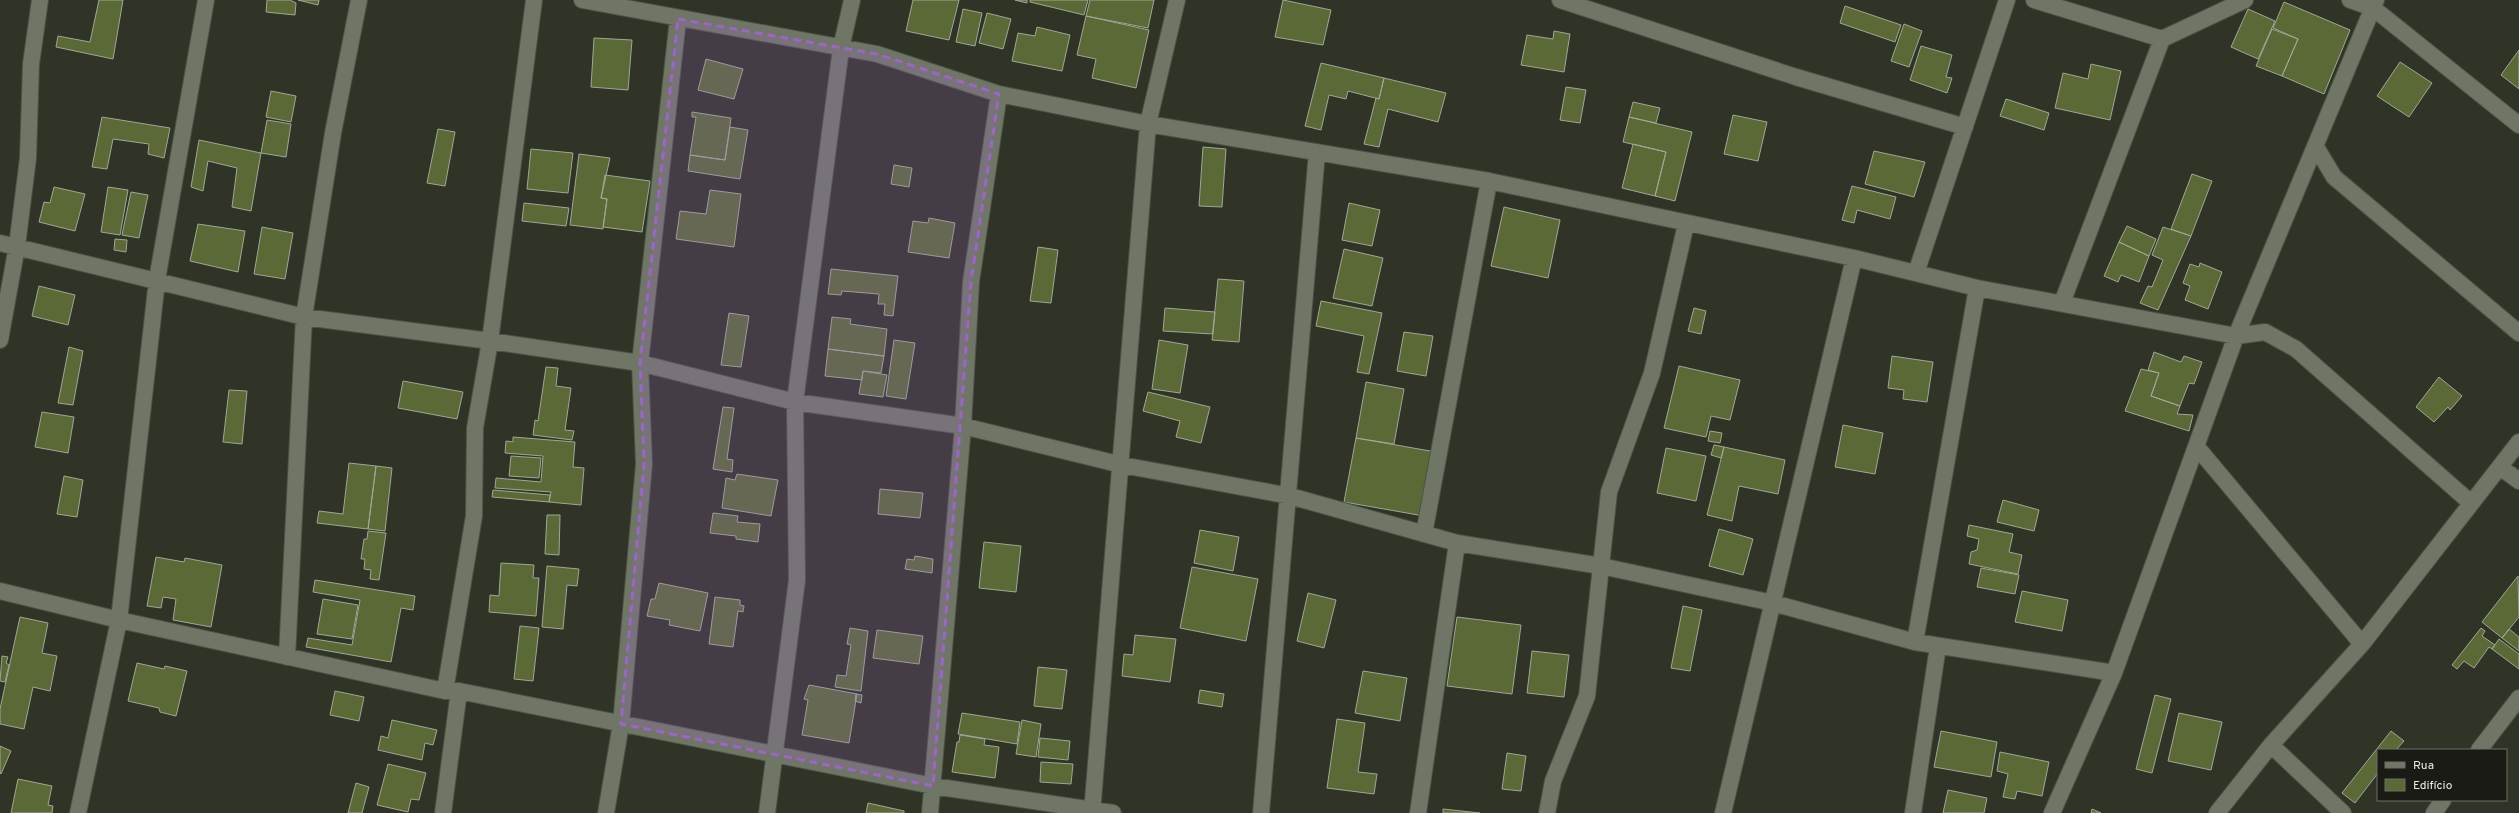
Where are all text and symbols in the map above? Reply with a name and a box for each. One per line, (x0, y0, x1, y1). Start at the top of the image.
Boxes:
legend (2377, 749, 2507, 801)
text: Rua (2413, 758, 2434, 774)
text: Edifício (2413, 778, 2453, 794)

